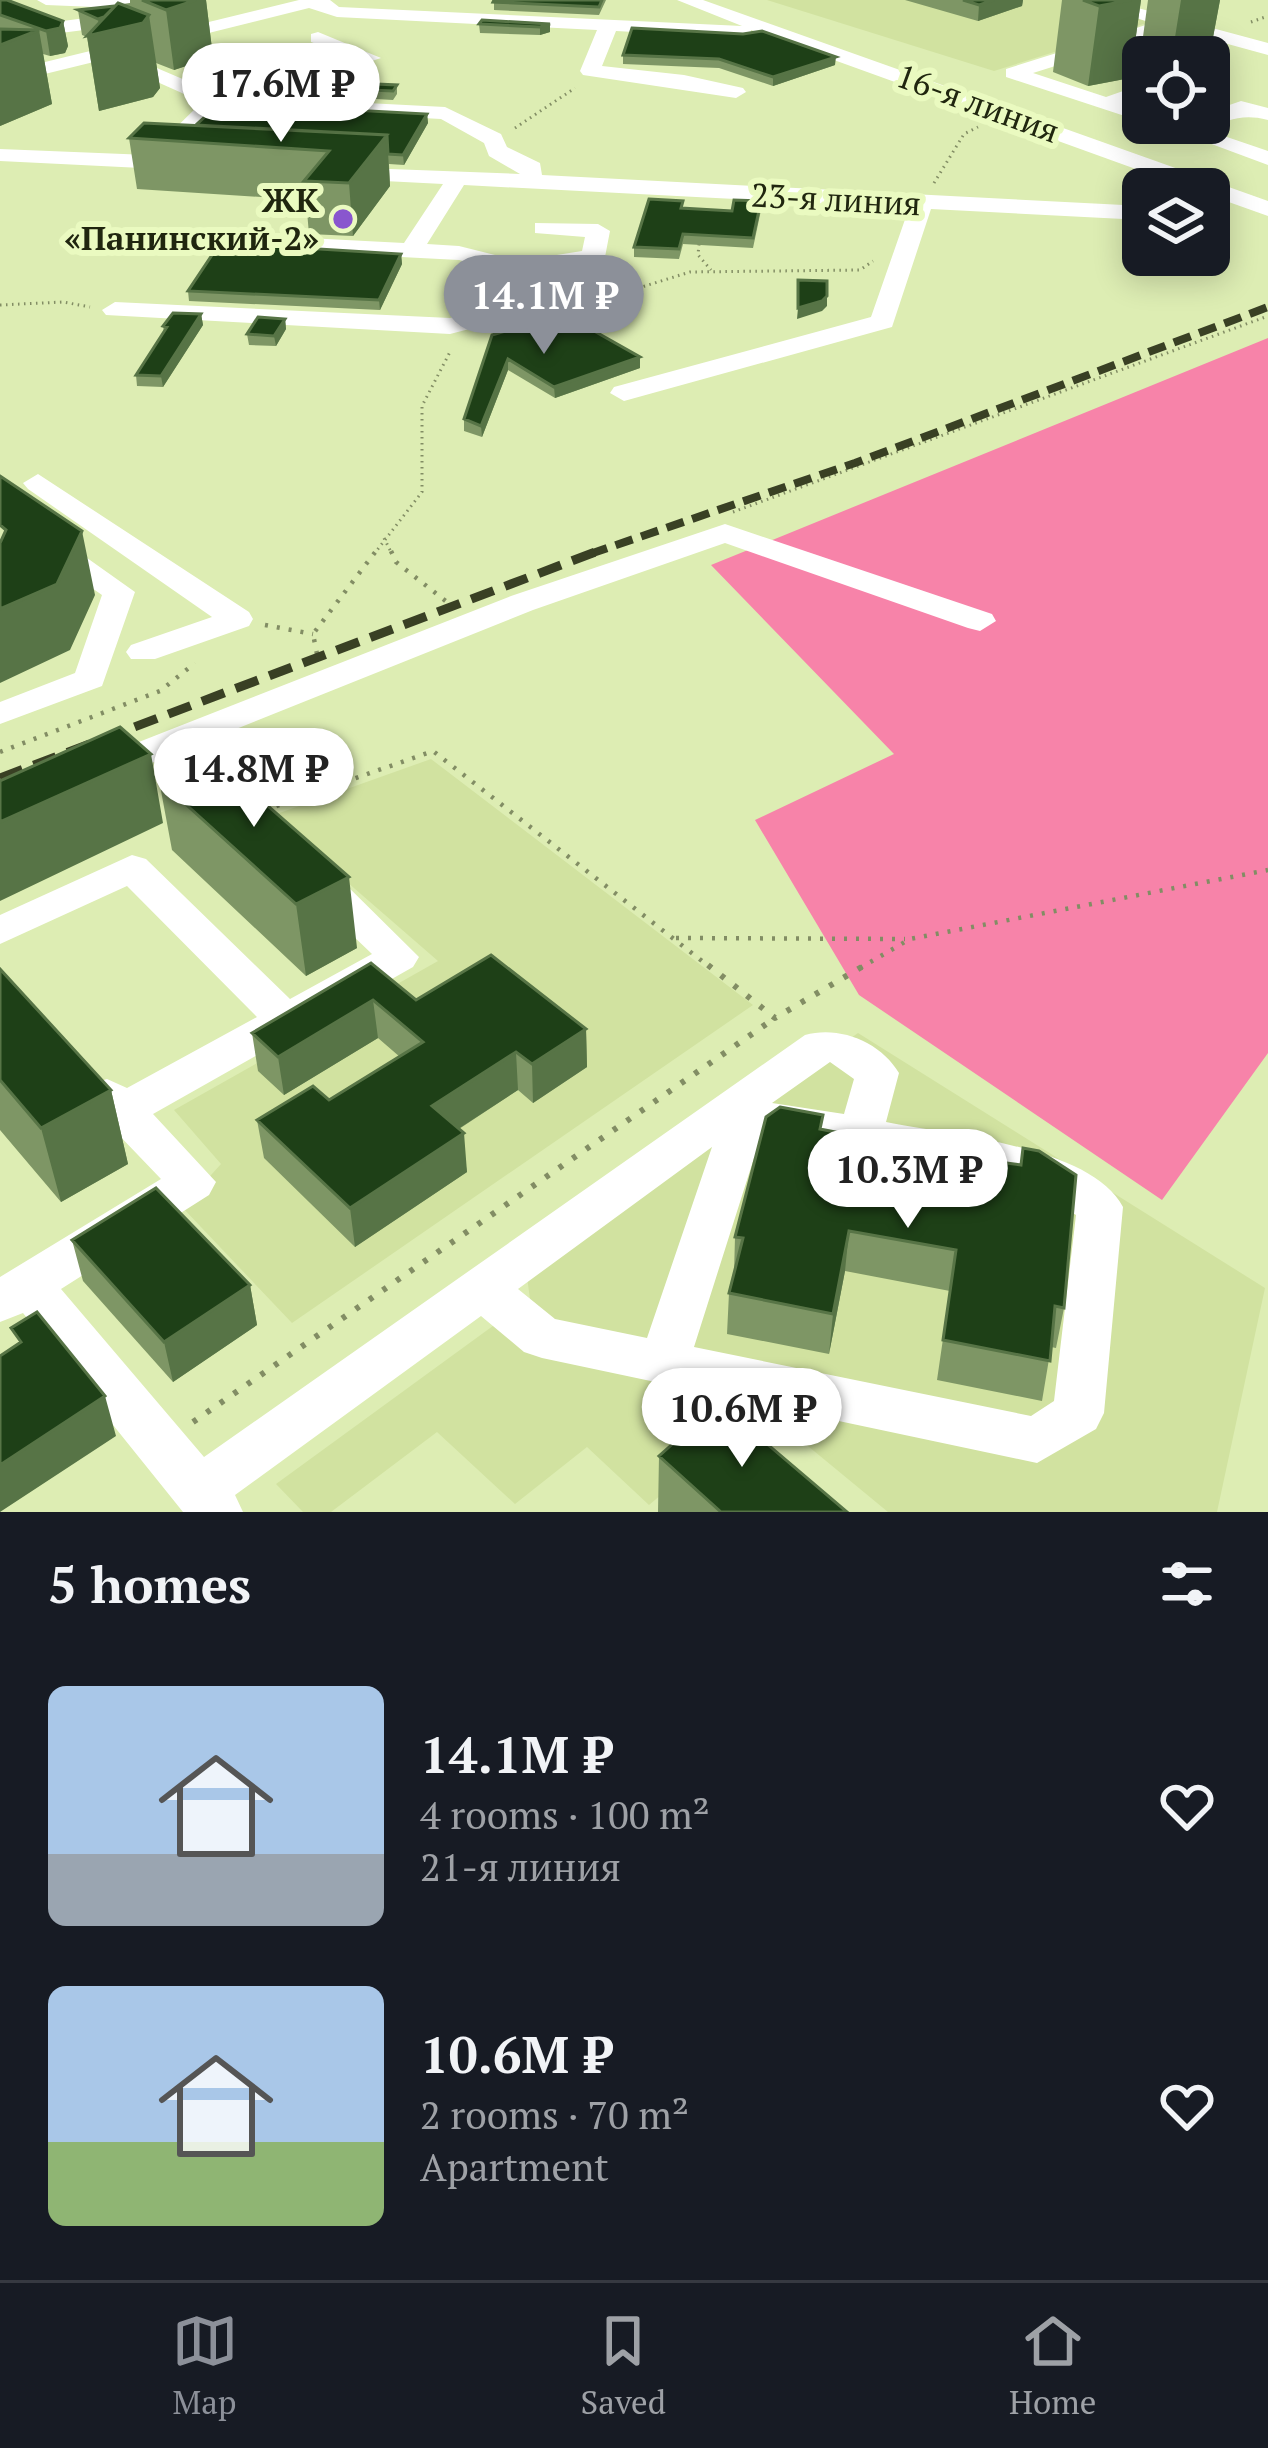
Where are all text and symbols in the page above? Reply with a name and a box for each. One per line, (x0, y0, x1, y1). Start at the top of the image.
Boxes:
map controls (1122, 36, 1230, 276)
button: locate (1122, 36, 1230, 144)
pin: 17.6M ₽ (170, 43, 392, 145)
street label: 16-я линия (891, 53, 1065, 152)
text: 17.6M ₽ (209, 56, 353, 108)
button: layers (1122, 168, 1230, 276)
street label: 23-я линия (750, 173, 922, 224)
place label: ЖК «Панинский-2» (64, 178, 320, 259)
marker: ЖК «Панинский-2» (330, 206, 356, 232)
pin: 14.1M ₽ (433, 255, 655, 357)
text: 14.1M ₽ (471, 268, 617, 320)
pin: 14.8M ₽ (143, 728, 365, 830)
text: 14.8M ₽ (181, 741, 327, 793)
pin: 10.3M ₽ (797, 1129, 1019, 1231)
text: 10.3M ₽ (835, 1142, 981, 1194)
pin: 10.6M ₽ (631, 1368, 853, 1470)
text: 10.6M ₽ (669, 1381, 815, 1433)
text: 5 homes (48, 1550, 251, 1618)
icon: filters (1154, 1551, 1220, 1617)
text: 14.1M ₽ (420, 1720, 612, 1788)
icon: home (144, 1734, 288, 1878)
icon: heart (1154, 1773, 1220, 1839)
text: 4 rooms · 100 m² (420, 1788, 710, 1840)
text: 21-я линия (420, 1840, 621, 1892)
text: 10.6M ₽ (420, 2020, 612, 2088)
icon: home (144, 2034, 288, 2178)
icon: heart (1154, 2073, 1220, 2139)
text: 2 rooms · 70 m² (420, 2088, 689, 2140)
text: Apartment (420, 2140, 609, 2192)
tab: Map (172, 2308, 238, 2423)
tab: Saved (581, 2308, 666, 2423)
tab: Home (1009, 2308, 1096, 2423)

